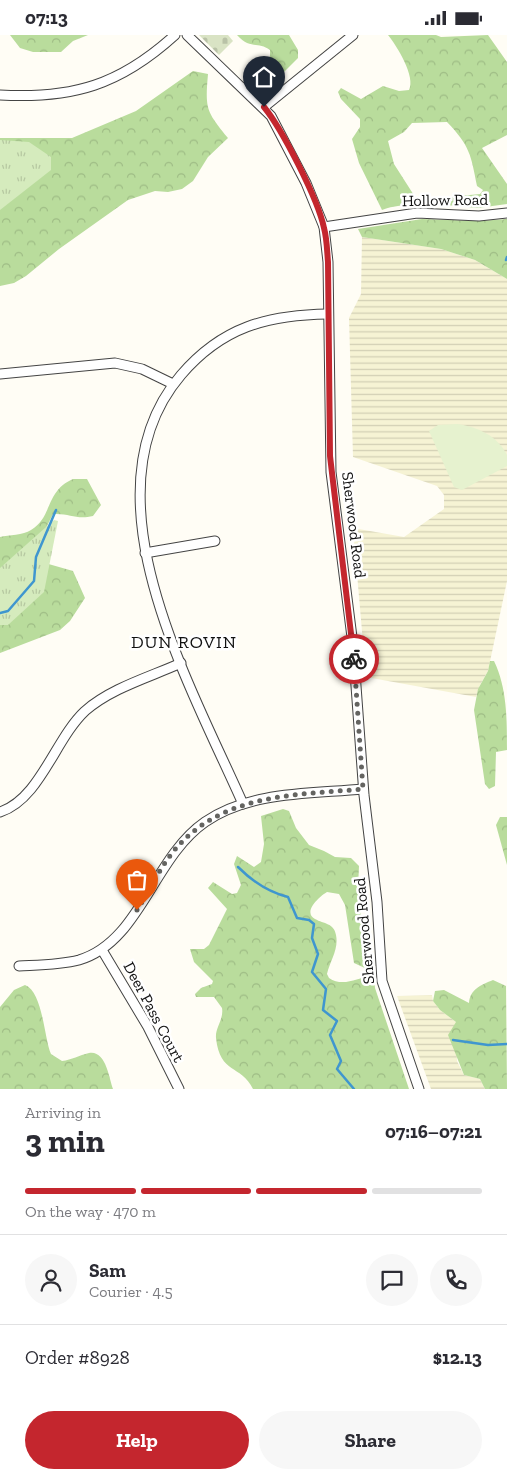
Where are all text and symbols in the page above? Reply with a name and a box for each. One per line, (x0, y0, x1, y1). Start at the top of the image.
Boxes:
text: 07:13 (25, 6, 68, 29)
pin (243, 56, 285, 107)
icon: home (250, 63, 278, 91)
street label: Hollow Road (402, 190, 489, 210)
street label: Sherwood Road (338, 471, 370, 579)
district label: DUN ROVIN (131, 631, 237, 653)
courier (329, 634, 379, 684)
icon: bike (340, 645, 368, 673)
pin (116, 859, 158, 910)
icon: bag (123, 866, 151, 894)
street label: Sherwood Road (350, 877, 378, 985)
street label: Deer Pass Court (120, 959, 188, 1066)
text: Arriving in (25, 1103, 101, 1122)
text: 07:16–07:21 (385, 1120, 482, 1143)
text: 3 min (25, 1122, 105, 1160)
text: On the way · 470 m (25, 1202, 156, 1221)
button: person (25, 1254, 77, 1306)
button: chat (366, 1254, 418, 1306)
button: phone (430, 1254, 482, 1306)
text: Sam (89, 1259, 126, 1282)
text: Courier · 4.5 (89, 1282, 173, 1301)
text: Order #8928 (25, 1346, 130, 1369)
text: $12.13 (433, 1346, 482, 1369)
button: Help (25, 1411, 249, 1469)
button: Share (259, 1411, 482, 1469)

